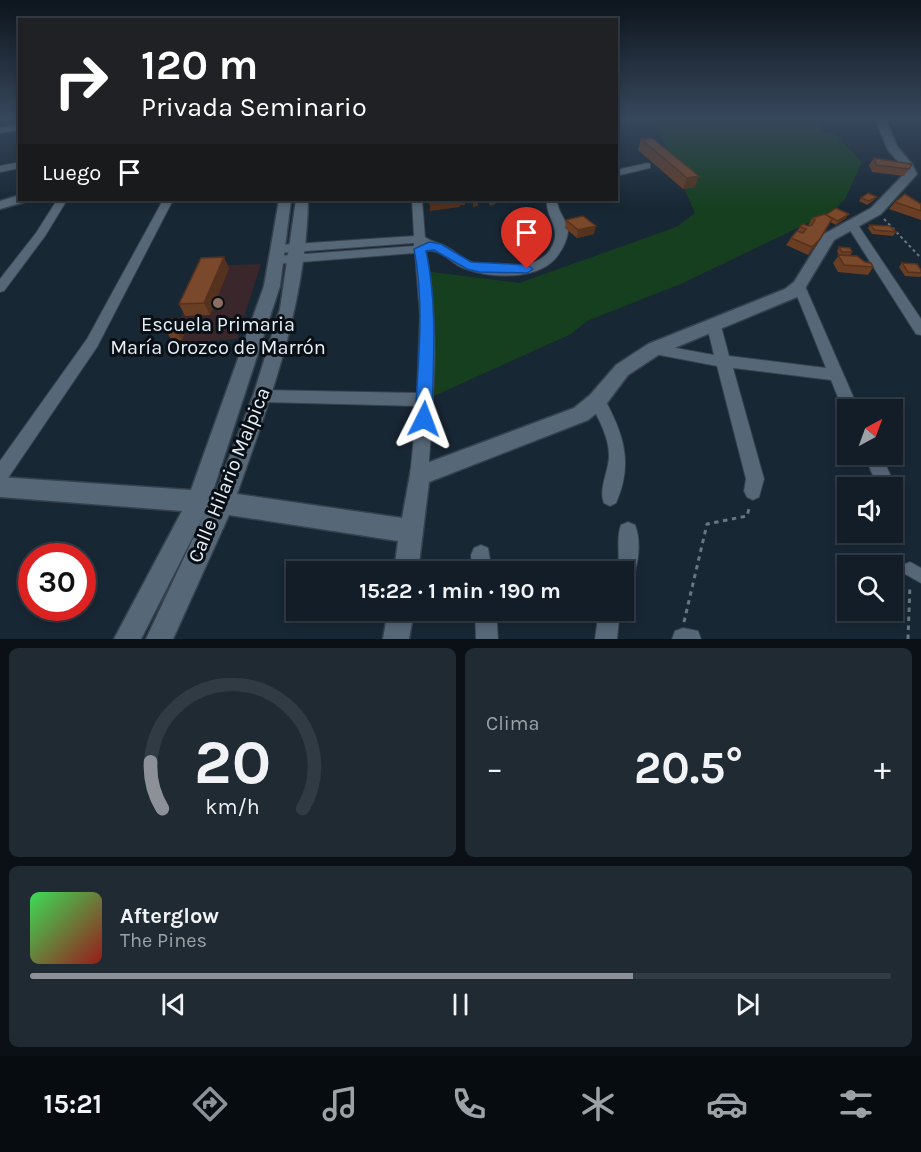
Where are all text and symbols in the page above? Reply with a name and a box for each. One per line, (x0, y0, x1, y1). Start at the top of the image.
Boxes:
text: 120 m (141, 40, 258, 90)
icon: right (42, 42, 120, 120)
text: Privada Seminario (141, 91, 367, 123)
icon: arrive (113, 156, 146, 189)
text: Luego (42, 160, 101, 186)
pin (501, 207, 552, 269)
icon: arrive (510, 216, 543, 249)
marker: Escuela Primaria María Orozco de Marrón (211, 296, 225, 310)
place label: Escuela Primaria María Orozco de Marrón (110, 313, 326, 359)
street label: Calle Hilario Malpica (183, 384, 275, 566)
position arrow (392, 387, 456, 451)
north arrow (837, 399, 903, 465)
map controls (837, 399, 903, 621)
button: sound (837, 477, 903, 543)
speed limit sign: 30 (18, 543, 96, 621)
button: search (837, 555, 903, 621)
text: 15:22 · 1 min · 190 m (359, 578, 561, 604)
text: Clima (486, 712, 540, 735)
text: 20 (194, 726, 271, 799)
text: 20.5° (634, 742, 743, 794)
text: − (486, 749, 503, 787)
text: + (874, 749, 891, 787)
text: km/h (205, 795, 260, 820)
text: Afterglow (120, 903, 219, 929)
text: The Pines (120, 929, 207, 952)
icon: previous (157, 988, 190, 1021)
icon: pause (444, 988, 477, 1021)
icon: next (731, 988, 764, 1021)
icon: directions (189, 1083, 231, 1125)
icon: music (319, 1083, 361, 1125)
icon: phone (448, 1083, 490, 1125)
icon: climate (577, 1083, 619, 1125)
icon: car (706, 1083, 748, 1125)
icon: filters (835, 1083, 877, 1125)
text: 15:21 (44, 1088, 102, 1120)

